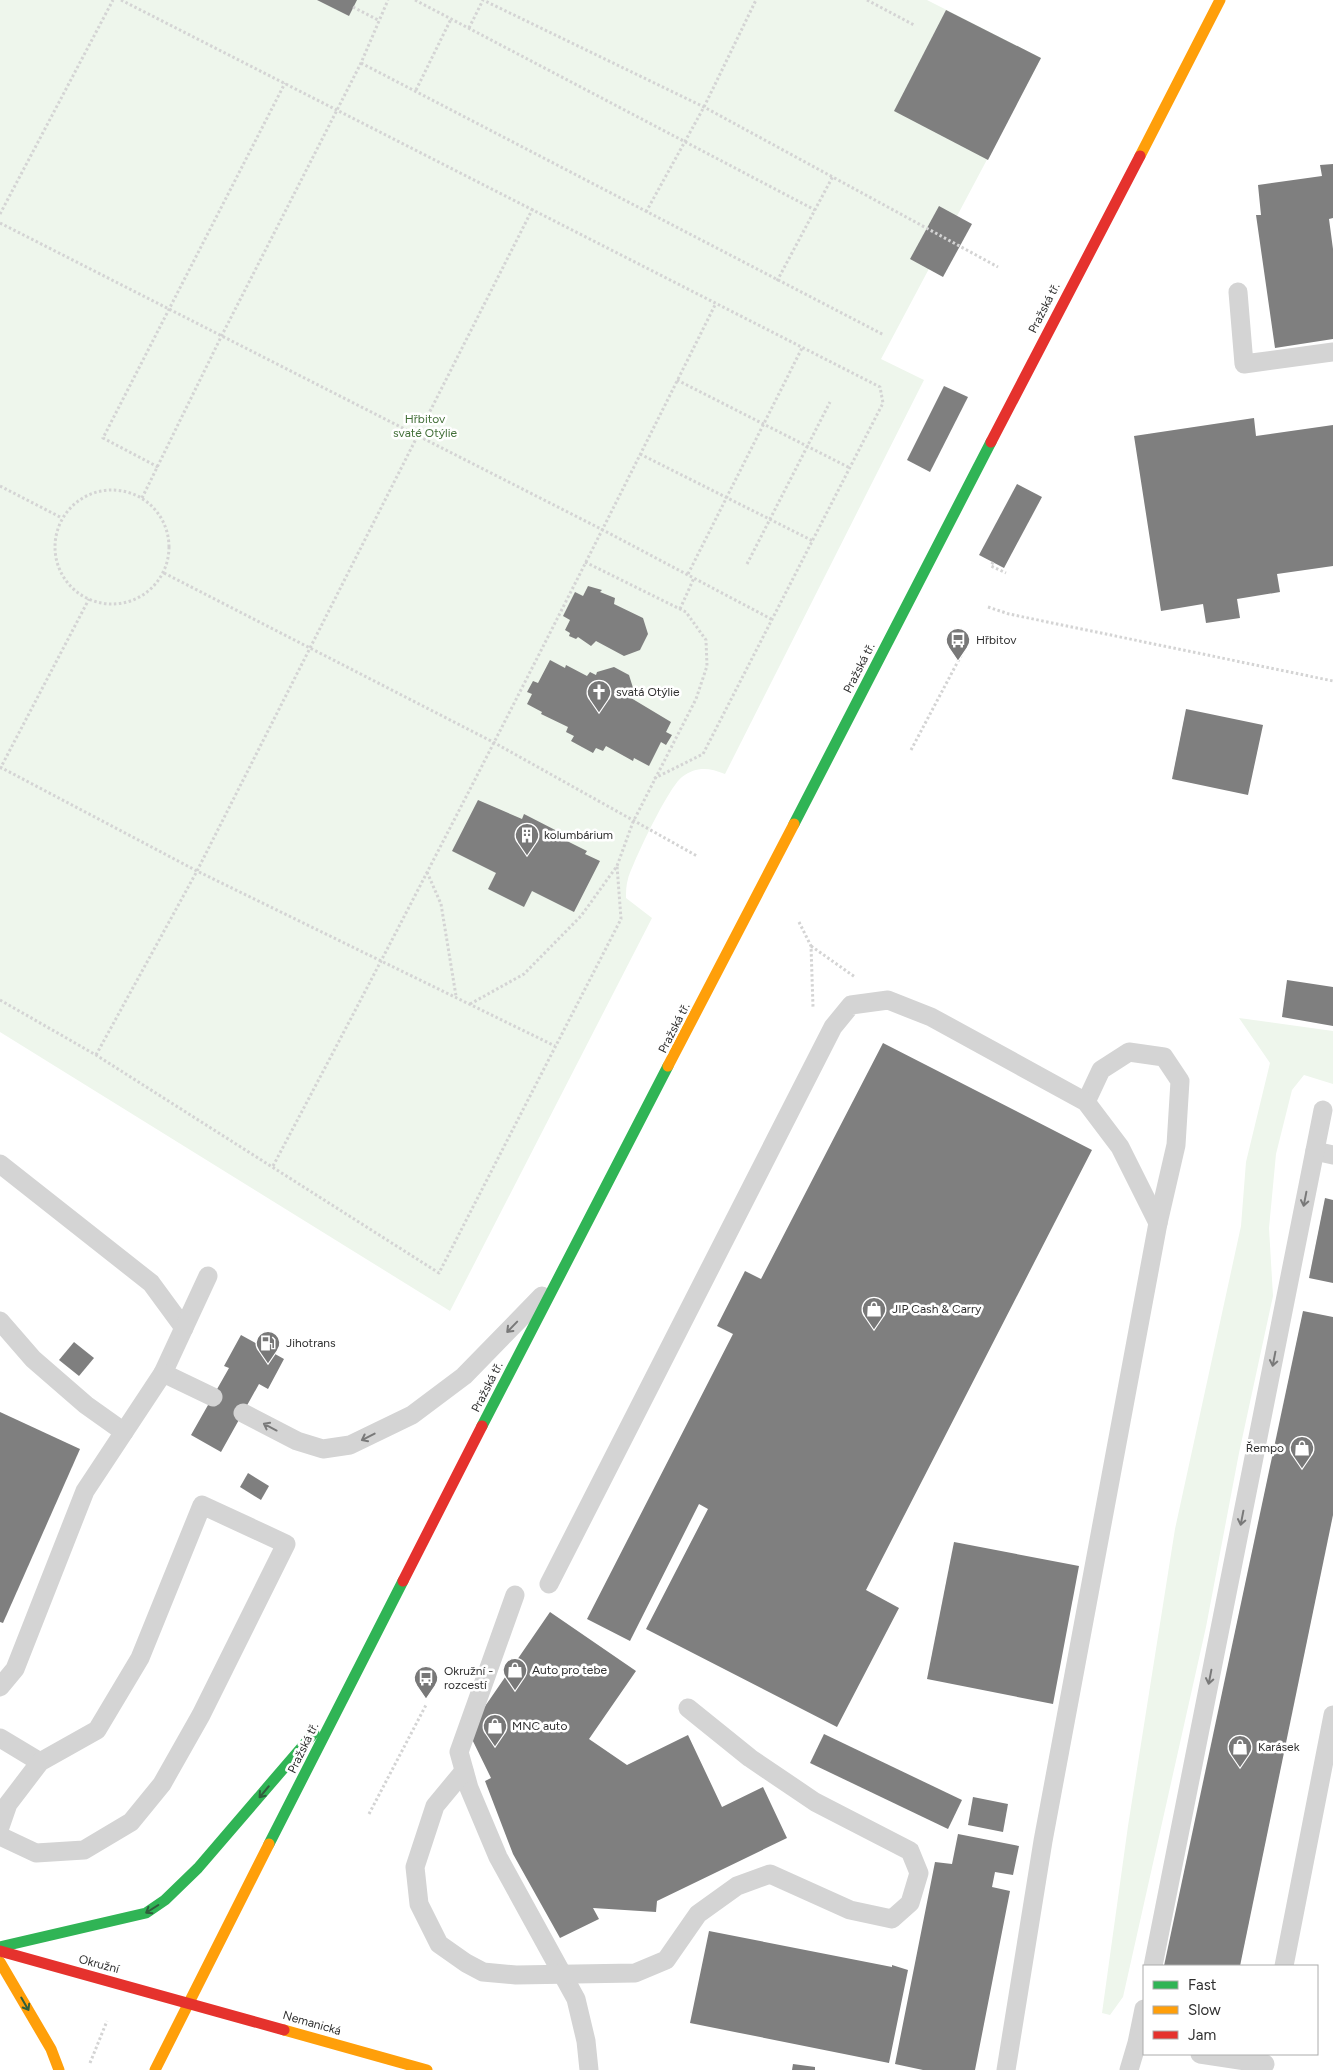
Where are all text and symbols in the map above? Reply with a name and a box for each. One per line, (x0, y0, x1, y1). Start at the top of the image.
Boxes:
street label: Pražská tř. (1025, 281, 1063, 335)
park label: Hřbitov svaté Otýlie (393, 412, 457, 440)
bus stop icon: Hřbitov (945, 627, 971, 661)
place label: Hřbitov (976, 633, 1017, 647)
street label: Pražská tř. (840, 641, 878, 695)
church icon: svatá Otýlie (586, 679, 612, 713)
place label: svatá Otýlie (616, 685, 680, 699)
building icon: kolumbárium (514, 822, 540, 856)
place label: kolumbárium (544, 828, 613, 842)
street label: Pražská tř. (655, 1001, 693, 1055)
one-way arrow (1300, 1191, 1310, 1207)
shop icon: JIP Cash & Carry (861, 1296, 887, 1330)
place label: JIP Cash & Carry (892, 1302, 982, 1316)
one-way arrow (506, 1320, 518, 1333)
fuel station icon: Jihotrans (255, 1330, 281, 1364)
place label: Jihotrans (286, 1336, 336, 1350)
one-way arrow (1268, 1350, 1278, 1366)
street label: Pražská tř. (468, 1360, 506, 1414)
one-way arrow (263, 1422, 278, 1431)
one-way arrow (361, 1433, 376, 1442)
shop icon: Řempo (1289, 1435, 1315, 1469)
place label: Řempo (1246, 1441, 1284, 1455)
one-way arrow (1237, 1510, 1246, 1526)
shop icon: Auto pro tebe (502, 1657, 528, 1691)
place label: Auto pro tebe (532, 1663, 607, 1677)
place label: Okružní - rozcestí (444, 1664, 493, 1692)
bus stop icon: Okružní - rozcestí (413, 1665, 439, 1699)
one-way arrow (1205, 1669, 1215, 1685)
shop icon: MNC auto (482, 1713, 508, 1747)
place label: MNC auto (512, 1719, 567, 1733)
street label: Pražská tř. (285, 1720, 321, 1776)
shop icon: Karásek (1227, 1734, 1253, 1768)
place label: Karásek (1258, 1740, 1300, 1754)
one-way arrow (258, 1785, 269, 1798)
one-way arrow (145, 1904, 159, 1914)
street label: Okružní (77, 1952, 122, 1976)
legend (1143, 1965, 1318, 2055)
text: Fast (1188, 1976, 1217, 1994)
one-way arrow (20, 1997, 30, 2011)
text: Slow (1188, 2001, 1221, 2019)
street label: Nemanická (281, 2008, 343, 2038)
text: Jam (1188, 2026, 1216, 2044)

